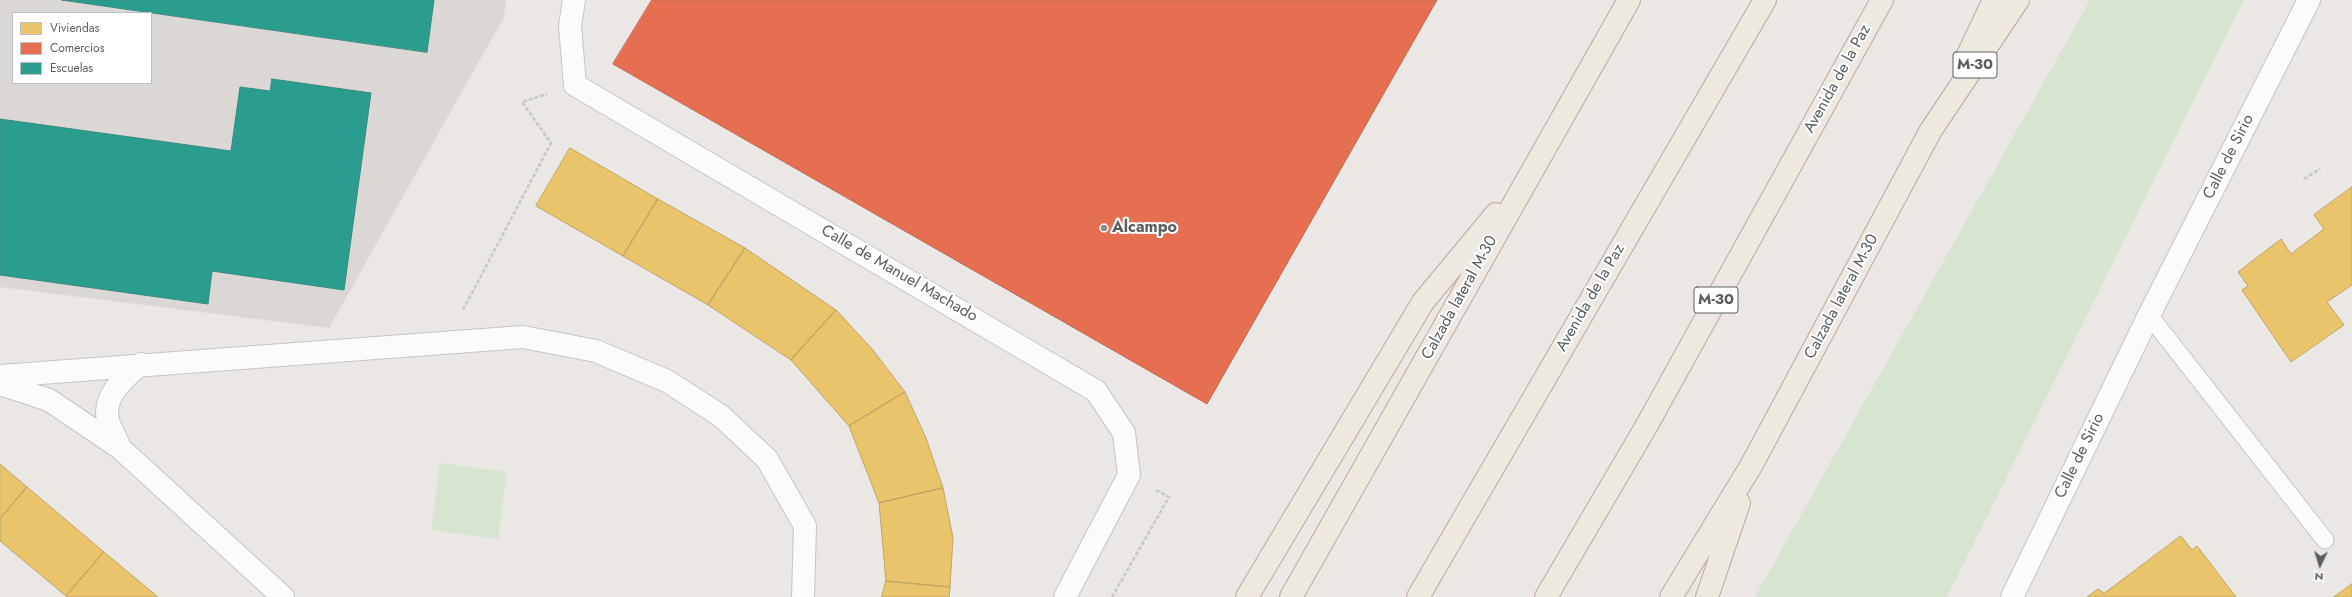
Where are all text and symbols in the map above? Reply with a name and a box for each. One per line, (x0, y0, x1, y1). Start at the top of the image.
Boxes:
legend (12, 12, 152, 84)
text: Viviendas (50, 19, 99, 37)
street label: Avenida de la Paz (1800, 22, 1876, 136)
text: Comercios (50, 39, 105, 57)
road number: M-30 (1953, 52, 1997, 78)
text: Escuelas (50, 59, 93, 77)
street label: Calle de Sirio (2199, 111, 2259, 203)
place label: Alcampo (1112, 218, 1177, 238)
street label: Calle de Manuel Machado (817, 221, 981, 327)
marker: Alcampo (1099, 223, 1109, 233)
street label: Calzada lateral M-30 (1801, 231, 1883, 363)
street label: Calzada lateral M-30 (1418, 233, 1502, 363)
street label: Avenida de la Paz (1553, 241, 1629, 355)
road number: M-30 (1694, 287, 1738, 313)
street label: Calle de Sirio (2051, 410, 2109, 502)
north arrow (2300, 545, 2340, 585)
text: N (2314, 569, 2324, 585)

